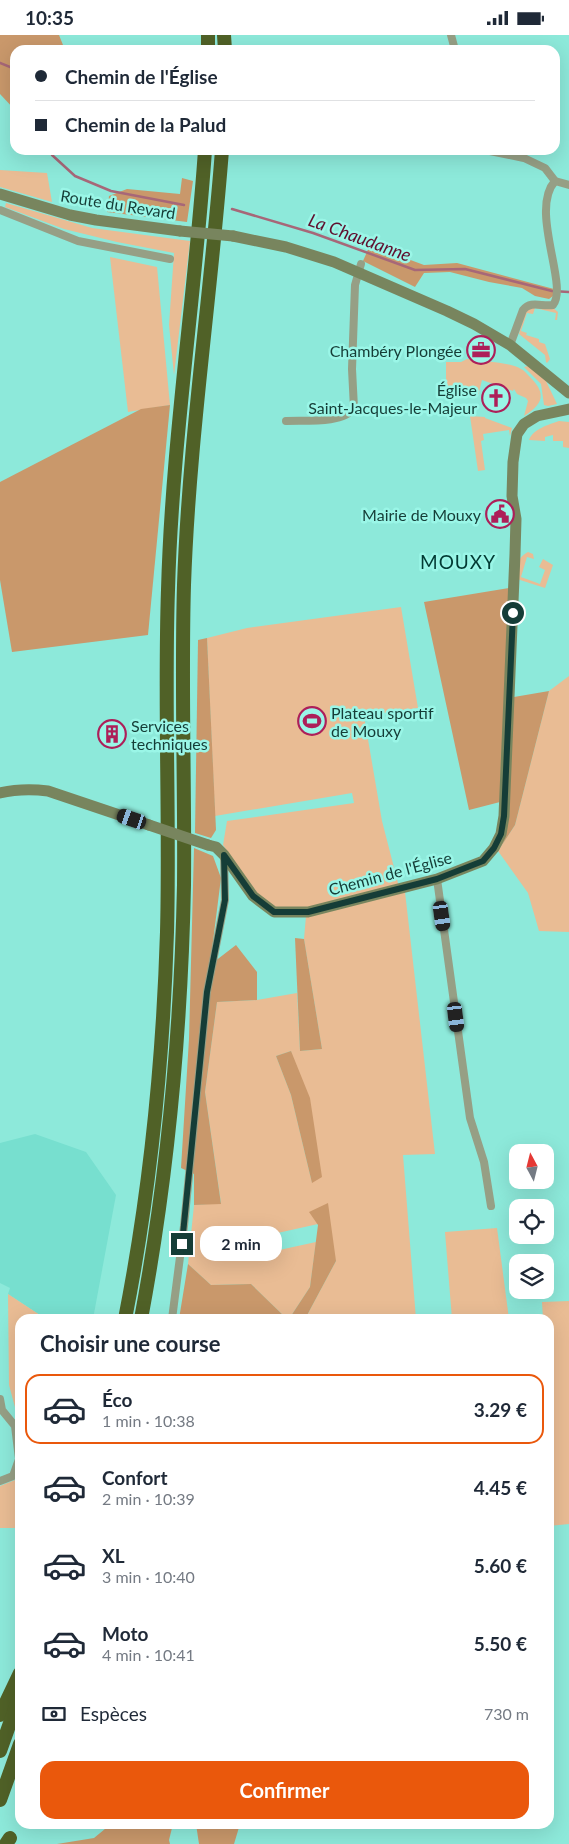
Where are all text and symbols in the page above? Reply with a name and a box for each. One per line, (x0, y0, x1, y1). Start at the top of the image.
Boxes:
text: 10:35 (25, 6, 74, 29)
text: Chemin de l'Église (65, 65, 218, 88)
text: Chemin de la Palud (65, 113, 226, 136)
street label: Route du Revard (59, 186, 177, 222)
water label: La Chaudanne (306, 208, 414, 266)
office icon: Chambéry Plongée (466, 335, 496, 365)
place label: Chambéry Plongée (330, 341, 462, 360)
place label: Église Saint-Jacques-le-Majeur (308, 380, 477, 417)
church icon: Église Saint-Jacques-le-Majeur (481, 383, 511, 413)
public building icon: Mairie de Mouxy (485, 499, 515, 529)
place label: Mairie de Mouxy (362, 505, 482, 524)
district label: MOUXY (420, 550, 496, 573)
route start (502, 602, 524, 624)
place label: Plateau sportif de Mouxy (331, 703, 434, 740)
sports icon: Plateau sportif de Mouxy (297, 706, 327, 736)
place label: Services techniques (131, 716, 208, 753)
building icon: Services techniques (97, 719, 127, 749)
car (115, 807, 148, 831)
street label: Chemin de l'Église (326, 847, 454, 899)
car (432, 900, 451, 932)
car (446, 1001, 465, 1033)
north arrow (509, 1144, 554, 1189)
map controls (509, 1144, 554, 1299)
button: locate (509, 1199, 554, 1244)
callout: 2 min (200, 1227, 282, 1261)
route end (171, 1233, 193, 1255)
text: 2 min (221, 1234, 261, 1253)
button: layers (509, 1254, 554, 1299)
text: Choisir une course (40, 1330, 221, 1357)
icon: car (42, 1387, 87, 1432)
text: Éco (102, 1388, 132, 1411)
text: 3.29 € (474, 1398, 527, 1421)
text: 1 min · 10:38 (102, 1411, 195, 1430)
icon: car (42, 1465, 87, 1510)
text: Confort (102, 1466, 167, 1489)
text: 4.45 € (474, 1476, 527, 1499)
text: 2 min · 10:39 (102, 1489, 195, 1508)
icon: car (42, 1543, 87, 1588)
text: XL (102, 1544, 125, 1567)
text: 5.60 € (474, 1554, 527, 1577)
text: 3 min · 10:40 (102, 1567, 195, 1586)
icon: car (42, 1621, 87, 1666)
text: Moto (102, 1622, 148, 1645)
text: 5.50 € (474, 1632, 527, 1655)
text: 4 min · 10:41 (102, 1645, 195, 1664)
icon: cash (40, 1700, 68, 1728)
text: Espèces (80, 1702, 147, 1725)
text: 730 m (484, 1704, 529, 1723)
button: Confirmer (40, 1761, 529, 1819)

